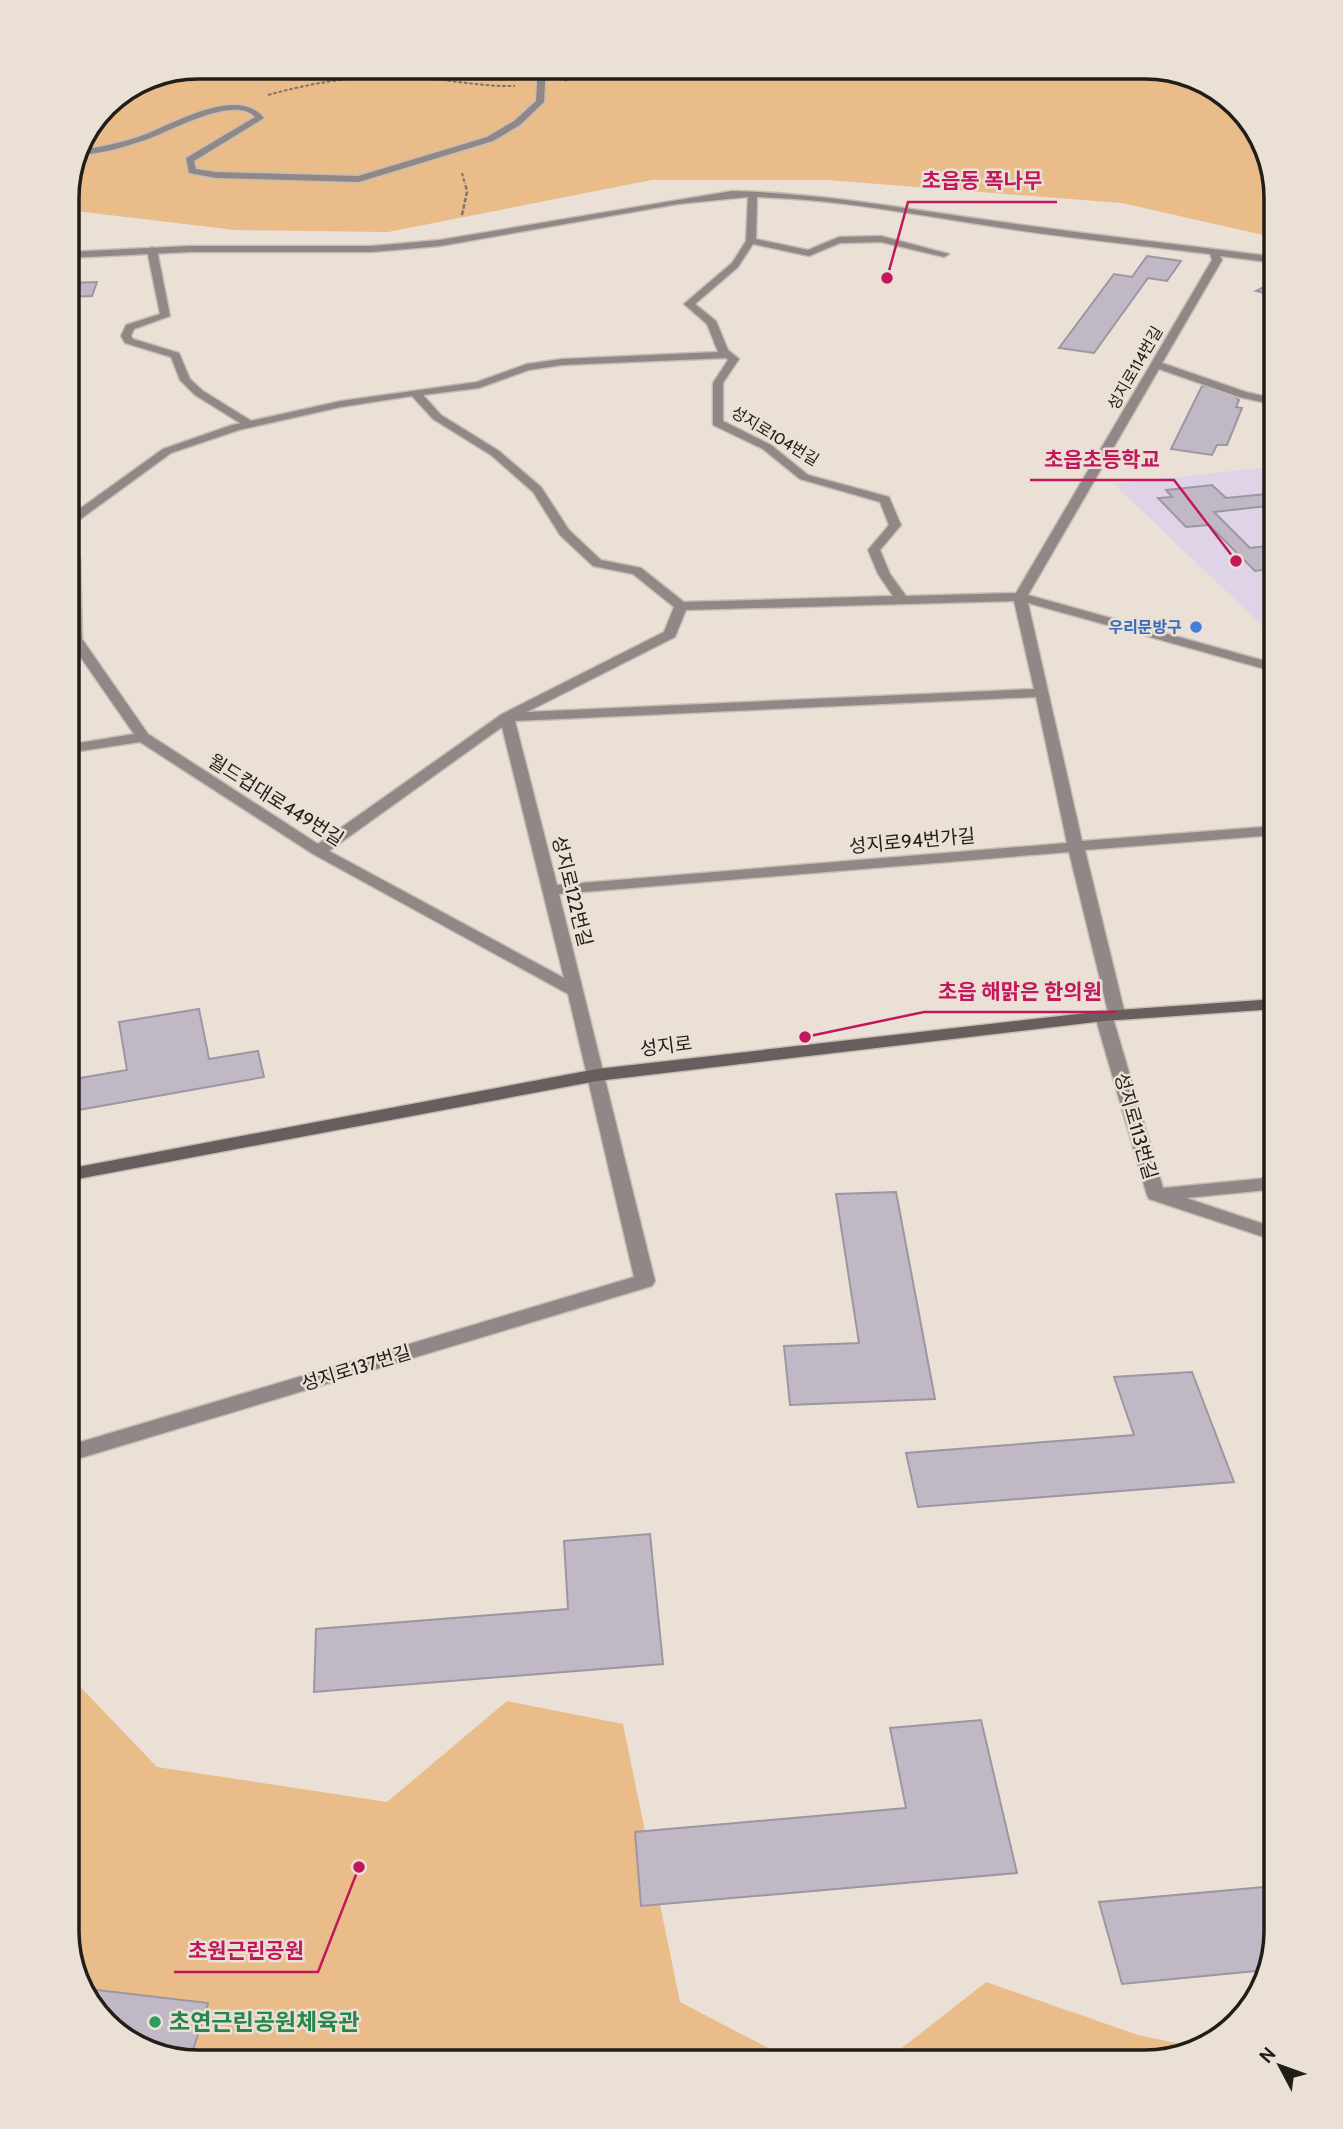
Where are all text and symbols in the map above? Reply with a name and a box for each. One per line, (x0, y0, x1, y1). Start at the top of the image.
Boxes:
callout: 초읍동 폭나무 (908, 160, 1057, 202)
text: 초읍동 폭나무 (922, 168, 1042, 193)
street label: 성지로114번길 (1103, 323, 1167, 413)
street label: 성지로104번길 (728, 402, 822, 470)
callout: 초읍초등학교 (1030, 438, 1174, 480)
text: 초읍초등학교 (1044, 447, 1160, 472)
place label: 우리문방구 (1108, 618, 1182, 637)
marker: 우리문방구 (1188, 619, 1204, 635)
street label: 월드컵대로449번길 (204, 749, 348, 851)
street label: 성지로94번가길 (848, 824, 976, 858)
street label: 성지로122번길 (547, 833, 597, 949)
callout: 초읍 해맑은 한의원 (924, 970, 1116, 1012)
text: 초읍 해맑은 한의원 (938, 979, 1102, 1004)
street label: 성지로 (639, 1031, 693, 1061)
street label: 성지로113번길 (1110, 1070, 1162, 1182)
street label: 성지로137번길 (298, 1340, 414, 1396)
callout: 초원근린공원 (174, 1930, 318, 1972)
text: 초원근린공원 (188, 1938, 304, 1963)
place label: 초연근린공원체육관 (169, 2008, 359, 2036)
marker: 초연근린공원체육관 (147, 2014, 163, 2030)
north arrow (1245, 2031, 1315, 2101)
text: N (1254, 2043, 1281, 2068)

